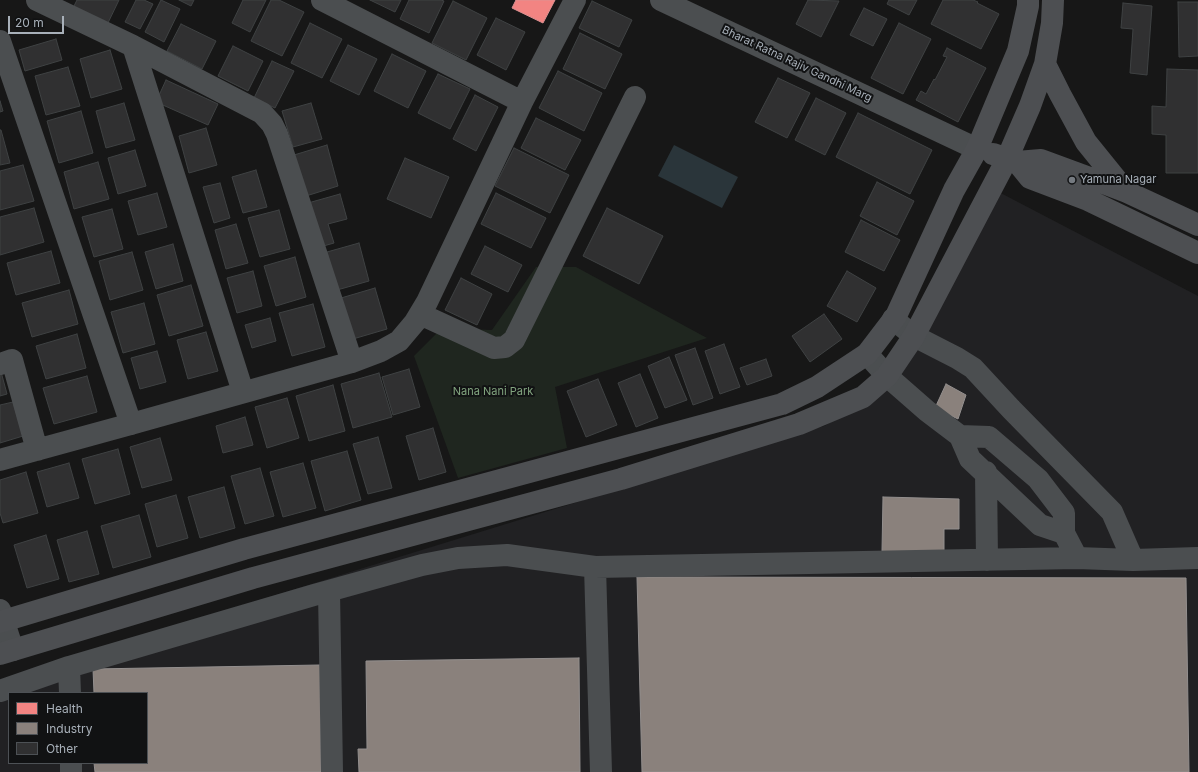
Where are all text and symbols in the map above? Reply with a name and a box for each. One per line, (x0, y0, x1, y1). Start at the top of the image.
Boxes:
scale bar (10, 8, 66, 34)
text: 20 m (15, 15, 44, 30)
street label: Bharat Ratna Rajiv Gandhi Marg (720, 23, 874, 105)
place label: Yamuna Nagar (1080, 173, 1156, 187)
marker: Yamuna Nagar (1067, 175, 1077, 185)
park label: Nana Nani Park (453, 385, 533, 399)
legend (8, 692, 148, 764)
text: Health (46, 701, 83, 716)
text: Industry (46, 721, 92, 736)
text: Other (46, 741, 78, 756)

